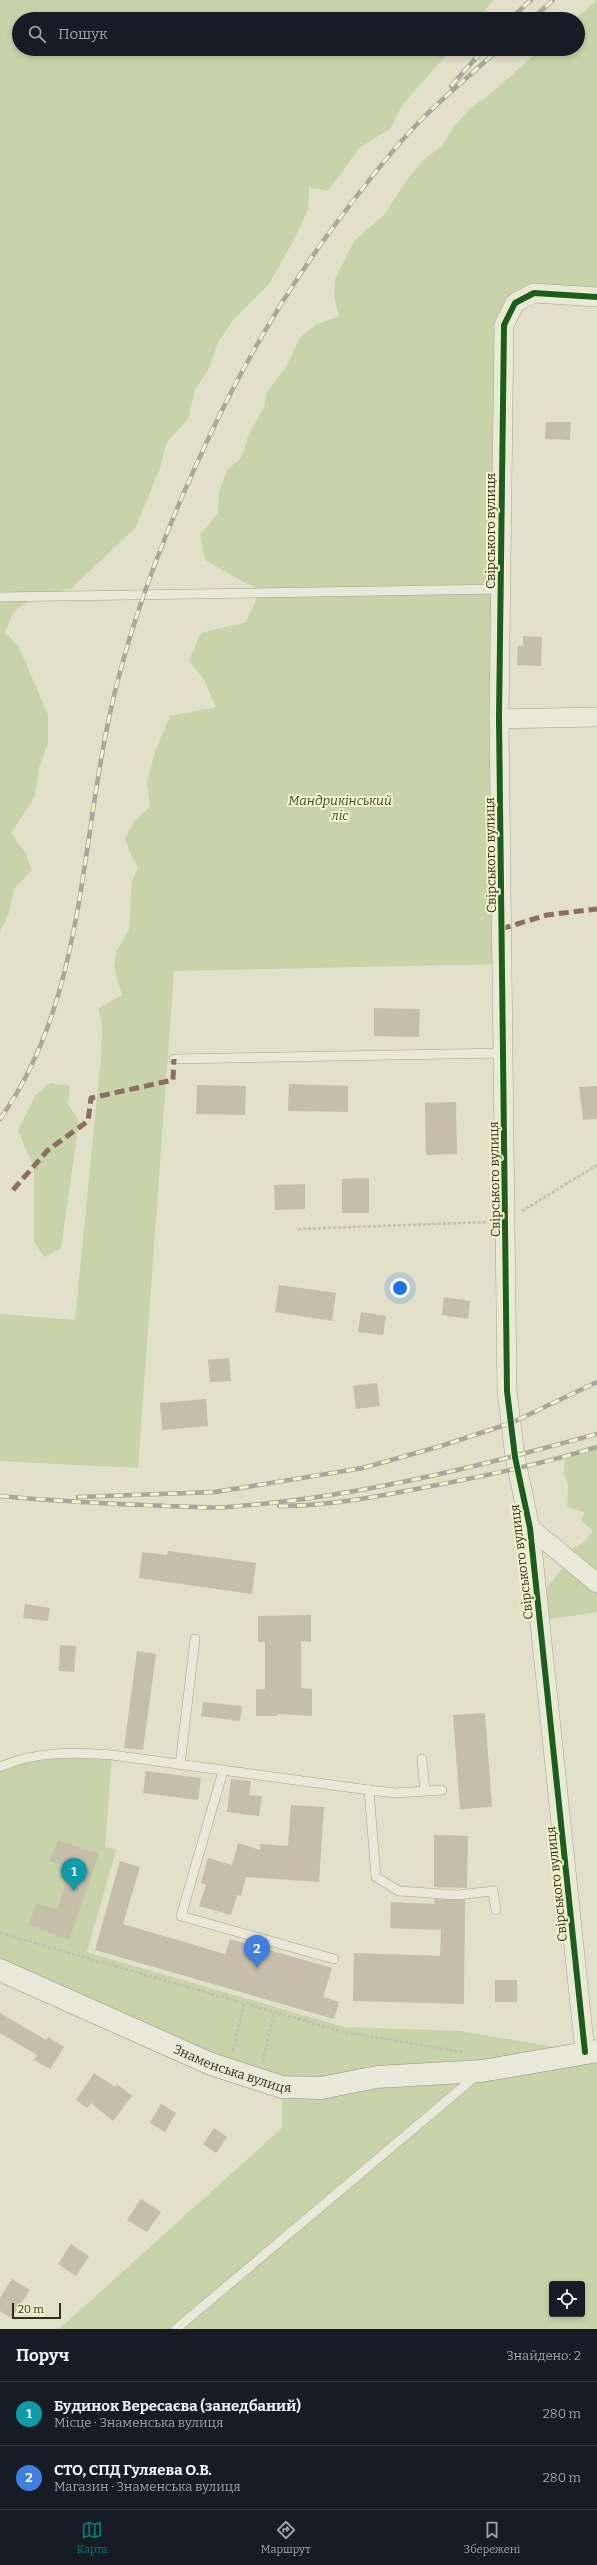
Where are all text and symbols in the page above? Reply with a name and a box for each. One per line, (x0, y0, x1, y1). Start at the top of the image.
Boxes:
search box (12, 12, 585, 56)
icon: search (26, 23, 48, 45)
text: Пошук (58, 25, 108, 43)
street label: Свірського вулиця (483, 473, 498, 589)
park label: Мандрикінський ліс (288, 793, 392, 823)
street label: Свірського вулиця (482, 797, 499, 913)
street label: Свірського вулиця (486, 1121, 503, 1237)
your location (390, 1278, 410, 1298)
street label: Свірського вулиця (507, 1503, 536, 1620)
street label: Свірського вулиця (543, 1825, 570, 1942)
pin: 1 (61, 1858, 87, 1891)
pin: 2 (244, 1935, 270, 1968)
street label: Знаменська вулиця (171, 2041, 292, 2095)
map controls (549, 2281, 585, 2317)
button: locate (549, 2281, 585, 2317)
scale bar (12, 2301, 61, 2320)
text: 20 m (18, 2303, 44, 2316)
text: Поруч (16, 2345, 69, 2366)
text: Знайдено: 2 (506, 2348, 581, 2363)
text: Будинок Вересаєва (занедбаний) (54, 2397, 301, 2415)
text: 1 (26, 2406, 32, 2421)
text: 280 m (543, 2406, 581, 2421)
text: Місце · Знаменська вулиця (54, 2415, 223, 2430)
text: СТО, СПД Гуляева О.В. (54, 2461, 212, 2479)
text: 2 (25, 2470, 33, 2485)
text: 280 m (543, 2470, 581, 2485)
text: Магазин · Знаменська вулиця (54, 2479, 241, 2494)
tab: Карта (77, 2519, 108, 2556)
tab: Маршрут (261, 2519, 311, 2556)
tab: Збережені (464, 2519, 520, 2556)

